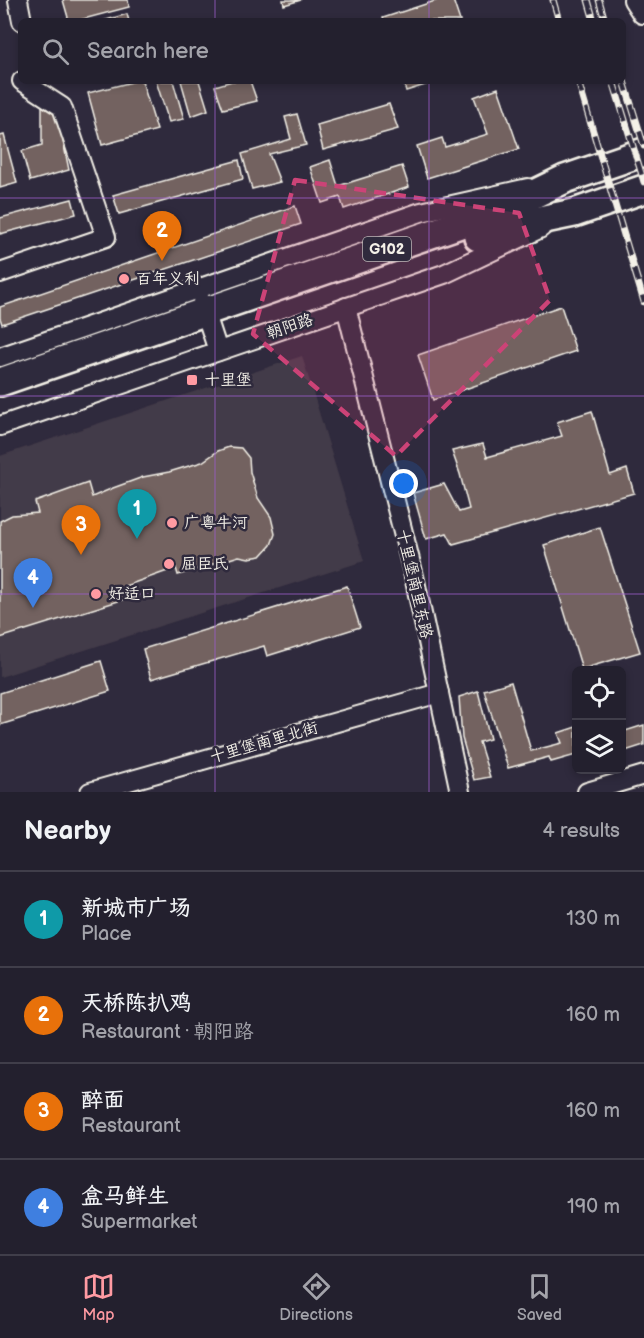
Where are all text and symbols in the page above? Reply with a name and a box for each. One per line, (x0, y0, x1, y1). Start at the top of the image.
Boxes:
search box (18, 18, 626, 84)
icon: search (39, 35, 72, 68)
text: Search here (87, 38, 209, 65)
pin: 2 (142, 212, 182, 261)
road number: G102 (363, 237, 411, 261)
place label: 百年义利 (136, 270, 200, 289)
marker: 百年义利 (117, 272, 131, 286)
street label: 朝阳路 (264, 310, 316, 344)
place label: 十里堡 (204, 371, 252, 390)
marker: 十里堡 (185, 373, 199, 387)
your location (389, 469, 418, 498)
pin: 1 (118, 490, 156, 539)
pin: 3 (62, 506, 100, 555)
place label: 广粤牛河 (184, 514, 248, 533)
marker: 广粤牛河 (165, 516, 179, 530)
street label: 十里堡南里东路 (392, 527, 436, 641)
place label: 屈臣氏 (181, 555, 229, 574)
marker: 屈臣氏 (162, 557, 176, 571)
pin: 4 (14, 558, 52, 608)
place label: 好适口 (108, 585, 156, 604)
marker: 好适口 (89, 587, 103, 601)
map controls (572, 666, 626, 774)
button: locate (572, 666, 626, 720)
street label: 十里堡南里北街 (208, 718, 320, 768)
button: layers (572, 720, 626, 774)
text: Nearby (24, 816, 111, 847)
text: 4 results (542, 819, 620, 843)
text: 新城市广场 (81, 895, 191, 922)
text: 1 (39, 907, 48, 931)
text: 130 m (566, 907, 620, 931)
text: Place (81, 922, 132, 946)
text: 天桥陈扒鸡 (81, 990, 191, 1017)
text: 2 (38, 1003, 49, 1027)
text: 160 m (566, 1003, 620, 1027)
text: Restaurant · 朝阳路 (81, 1020, 254, 1044)
text: 醉面 (81, 1087, 125, 1114)
text: 3 (38, 1099, 49, 1123)
text: 160 m (566, 1099, 620, 1123)
text: Restaurant (81, 1114, 181, 1138)
text: 盒马鲜生 (81, 1183, 169, 1210)
text: 4 (38, 1195, 49, 1219)
text: 190 m (567, 1195, 620, 1219)
text: Supermarket (81, 1210, 197, 1234)
tab: Map (82, 1270, 115, 1325)
tab: Directions (279, 1270, 353, 1325)
tab: Saved (517, 1270, 562, 1325)

